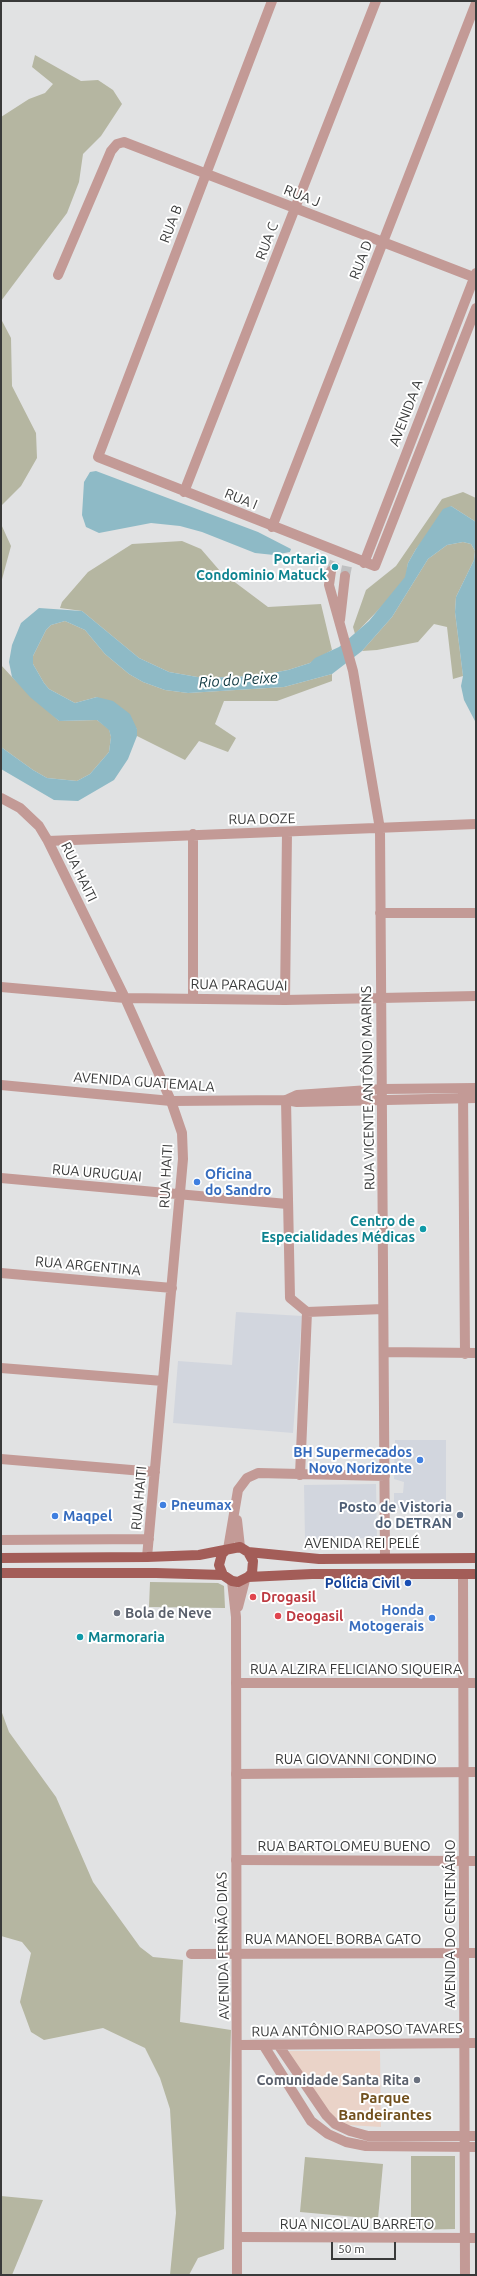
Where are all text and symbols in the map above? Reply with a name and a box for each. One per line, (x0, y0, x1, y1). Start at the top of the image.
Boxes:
street label: RUA J (282, 181, 322, 211)
street label: RUA B (156, 203, 186, 245)
street label: RUA C (252, 220, 282, 262)
street label: RUA D (346, 238, 376, 282)
street label: AVENIDA A (386, 377, 426, 449)
street label: RUA I (222, 485, 260, 513)
place label: Portaria Condominio Matuck (196, 551, 327, 584)
marker: Portaria Condominio Matuck (330, 562, 340, 572)
water label: Rio do Peixe (198, 668, 278, 692)
street label: RUA DOZE (228, 810, 296, 828)
street label: RUA HAITI (57, 839, 101, 905)
street label: RUA PARAGUAI (190, 976, 288, 994)
street label: RUA VICENTE ANTÔNIO MARINS (358, 986, 378, 1190)
street label: AVENIDA GUATEMALA (73, 1069, 215, 1095)
street label: RUA HAITI (156, 1143, 176, 1209)
street label: RUA URUGUAI (51, 1161, 143, 1185)
place label: Oficina do Sandro (205, 1166, 271, 1198)
marker: Oficina do Sandro (192, 1177, 202, 1187)
place label: Centro de Especialidades Médicas (261, 1213, 415, 1246)
marker: Centro de Especialidades Médicas (418, 1224, 428, 1234)
street label: RUA ARGENTINA (35, 1253, 141, 1279)
place label: BH Supermecados Novo Norizonte (293, 1444, 412, 1476)
marker: BH Supermecados Novo Norizonte (415, 1455, 425, 1465)
street label: RUA HAITI (128, 1465, 150, 1531)
place label: Pneumax (171, 1497, 232, 1513)
place label: Posto de Vistoria do DETRAN (339, 1499, 452, 1532)
marker: Pneumax (158, 1500, 168, 1510)
place label: Maqpel (63, 1508, 112, 1524)
marker: Posto de Vistoria do DETRAN (455, 1510, 465, 1520)
marker: Maqpel (50, 1511, 60, 1521)
street label: AVENIDA REI PELÉ (304, 1535, 420, 1551)
place label: Polícia Civil (325, 1575, 400, 1591)
marker: Polícia Civil (403, 1578, 413, 1588)
place label: Drogasil (261, 1589, 316, 1605)
marker: Drogasil (248, 1592, 258, 1602)
place label: Honda Motogerais (349, 1602, 424, 1634)
place label: Bola de Neve (125, 1605, 212, 1621)
marker: Bola de Neve (112, 1608, 122, 1618)
place label: Deogasil (286, 1608, 343, 1624)
marker: Deogasil (273, 1611, 283, 1621)
marker: Honda Motogerais (427, 1613, 437, 1623)
place label: Marmoraria (88, 1629, 165, 1645)
marker: Marmoraria (75, 1632, 85, 1642)
street label: RUA ALZIRA FELICIANO SIQUEIRA (250, 1661, 462, 1677)
street label: RUA GIOVANNI CONDINO (275, 1751, 437, 1767)
street label: RUA BARTOLOMEU BUENO (257, 1838, 431, 1854)
street label: AVENIDA DO CENTENÁRIO (442, 1839, 458, 2009)
street label: AVENIDA FERNÃO DIAS (213, 1872, 233, 2020)
street label: RUA MANOEL BORBA GATO (245, 1931, 421, 1947)
street label: RUA ANTÔNIO RAPOSO TAVARES (251, 2020, 463, 2040)
place label: Comunidade Santa Rita (257, 2072, 409, 2088)
marker: Comunidade Santa Rita (412, 2075, 422, 2085)
district label: Parque Bandeirantes (338, 2089, 432, 2124)
street label: RUA NICOLAU BARRETO (280, 2216, 434, 2232)
scale bar (333, 2234, 398, 2260)
text: 50 m (338, 2242, 365, 2255)

